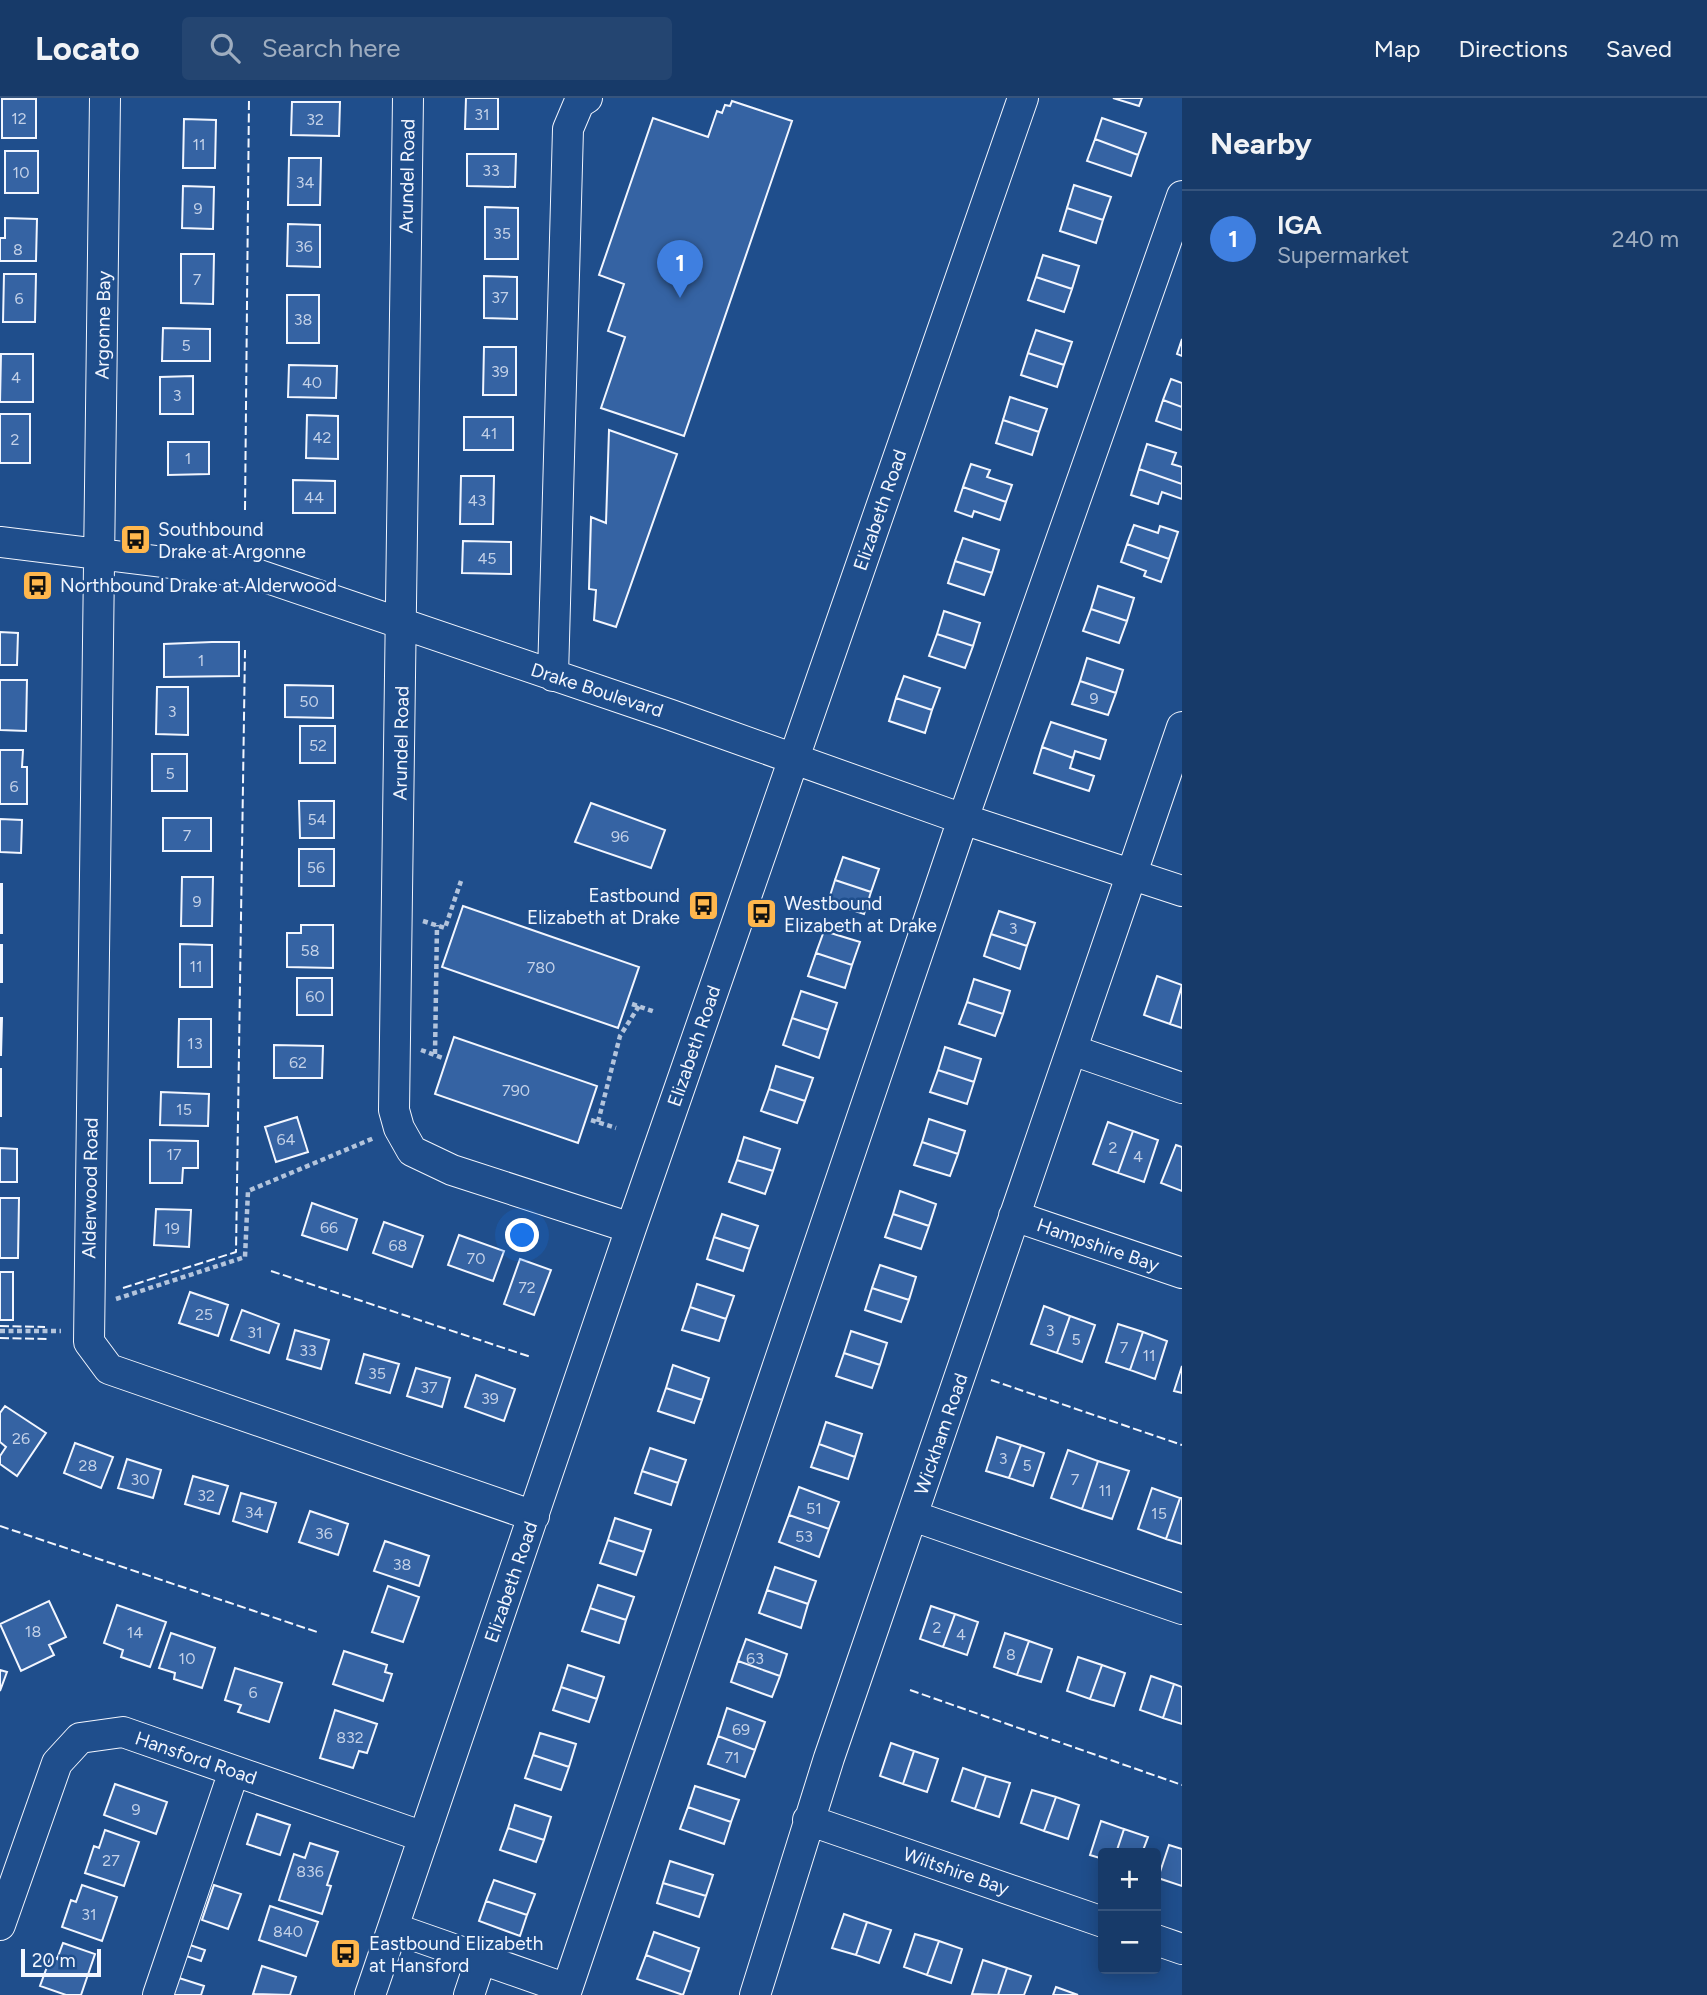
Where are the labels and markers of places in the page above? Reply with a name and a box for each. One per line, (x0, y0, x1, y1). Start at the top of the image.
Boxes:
pin: 1 (657, 240, 703, 298)
place label: Southbound Drake at Argonne (158, 518, 306, 563)
bus stop icon: Southbound Drake at Argonne (118, 523, 152, 557)
bus stop icon: Northbound Drake at Alderwood (20, 568, 54, 602)
place label: Northbound Drake at Alderwood (60, 574, 337, 597)
place label: Eastbound Elizabeth at Drake (527, 884, 680, 929)
bus stop icon: Eastbound Elizabeth at Drake (686, 889, 720, 923)
place label: Westbound Elizabeth at Drake (784, 892, 937, 937)
bus stop icon: Westbound Elizabeth at Drake (744, 897, 778, 931)
place label: Eastbound Elizabeth at Hansford (369, 1932, 543, 1977)
bus stop icon: Eastbound Elizabeth at Hansford (329, 1937, 363, 1971)

